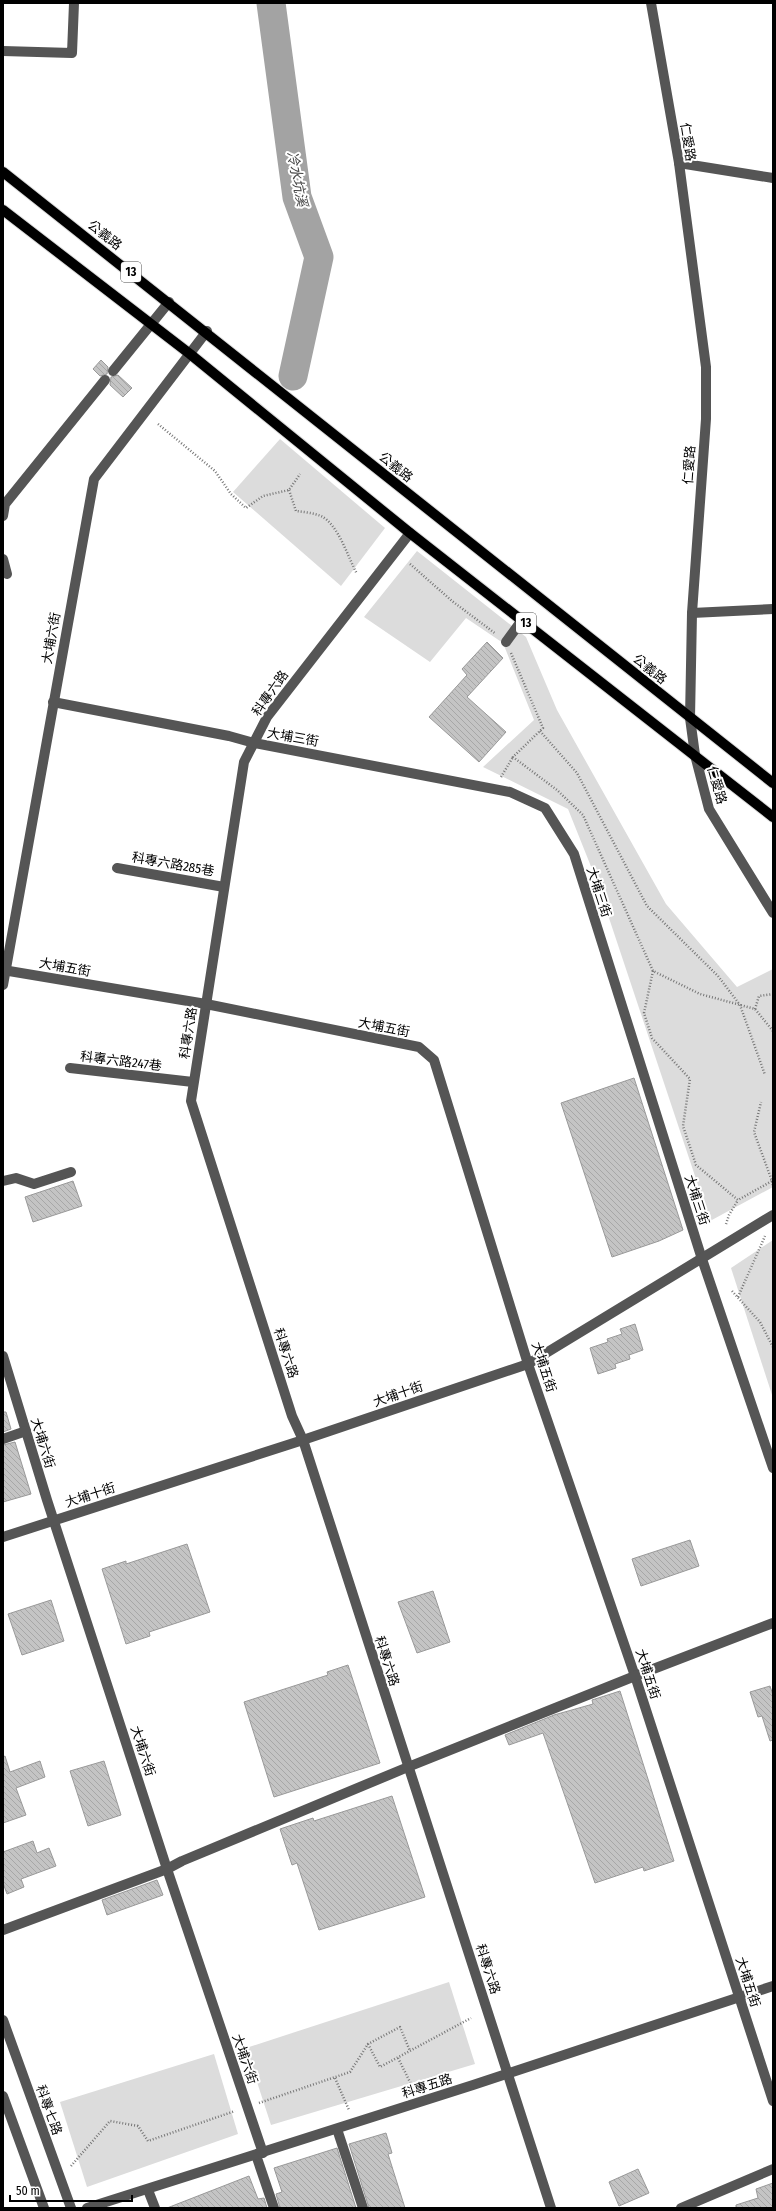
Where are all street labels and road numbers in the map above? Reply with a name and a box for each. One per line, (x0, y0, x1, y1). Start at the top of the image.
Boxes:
street label: 仁愛路 (678, 122, 698, 162)
street label: 公義路 (85, 217, 125, 253)
road number: 13 (121, 262, 141, 282)
street label: 仁愛路 (680, 445, 698, 485)
street label: 公義路 (376, 449, 416, 485)
street label: 大埔六街 (39, 611, 63, 665)
road number: 13 (516, 613, 536, 633)
street label: 公義路 (630, 651, 670, 687)
street label: 科專六路 (249, 667, 291, 719)
street label: 大埔三街 (266, 725, 320, 749)
street label: 仁愛路 (704, 764, 730, 806)
street label: 科專六路285巷 (131, 849, 215, 879)
street label: 大埔三街 (584, 865, 614, 919)
street label: 大埔五街 (38, 955, 92, 979)
street label: 科專六路 (177, 1006, 199, 1060)
street label: 大埔五街 (357, 1015, 411, 1039)
street label: 科專六路247巷 (79, 1049, 163, 1073)
street label: 大埔三街 (682, 1173, 712, 1227)
street label: 科專六路 (271, 1326, 301, 1380)
street label: 大埔五街 (529, 1340, 559, 1394)
street label: 大埔十街 (371, 1378, 425, 1410)
street label: 大埔六街 (28, 1416, 58, 1470)
street label: 大埔十街 (63, 1480, 117, 1510)
street label: 科專六路 (372, 1634, 402, 1688)
street label: 大埔五街 (633, 1647, 663, 1701)
street label: 大埔六街 (128, 1724, 158, 1778)
street label: 科專六路 (473, 1942, 503, 1996)
street label: 大埔五街 (733, 1955, 763, 2009)
street label: 大埔六街 (229, 2032, 261, 2086)
street label: 科專五路 (400, 2071, 454, 2101)
street label: 科專七路 (33, 2083, 65, 2137)

